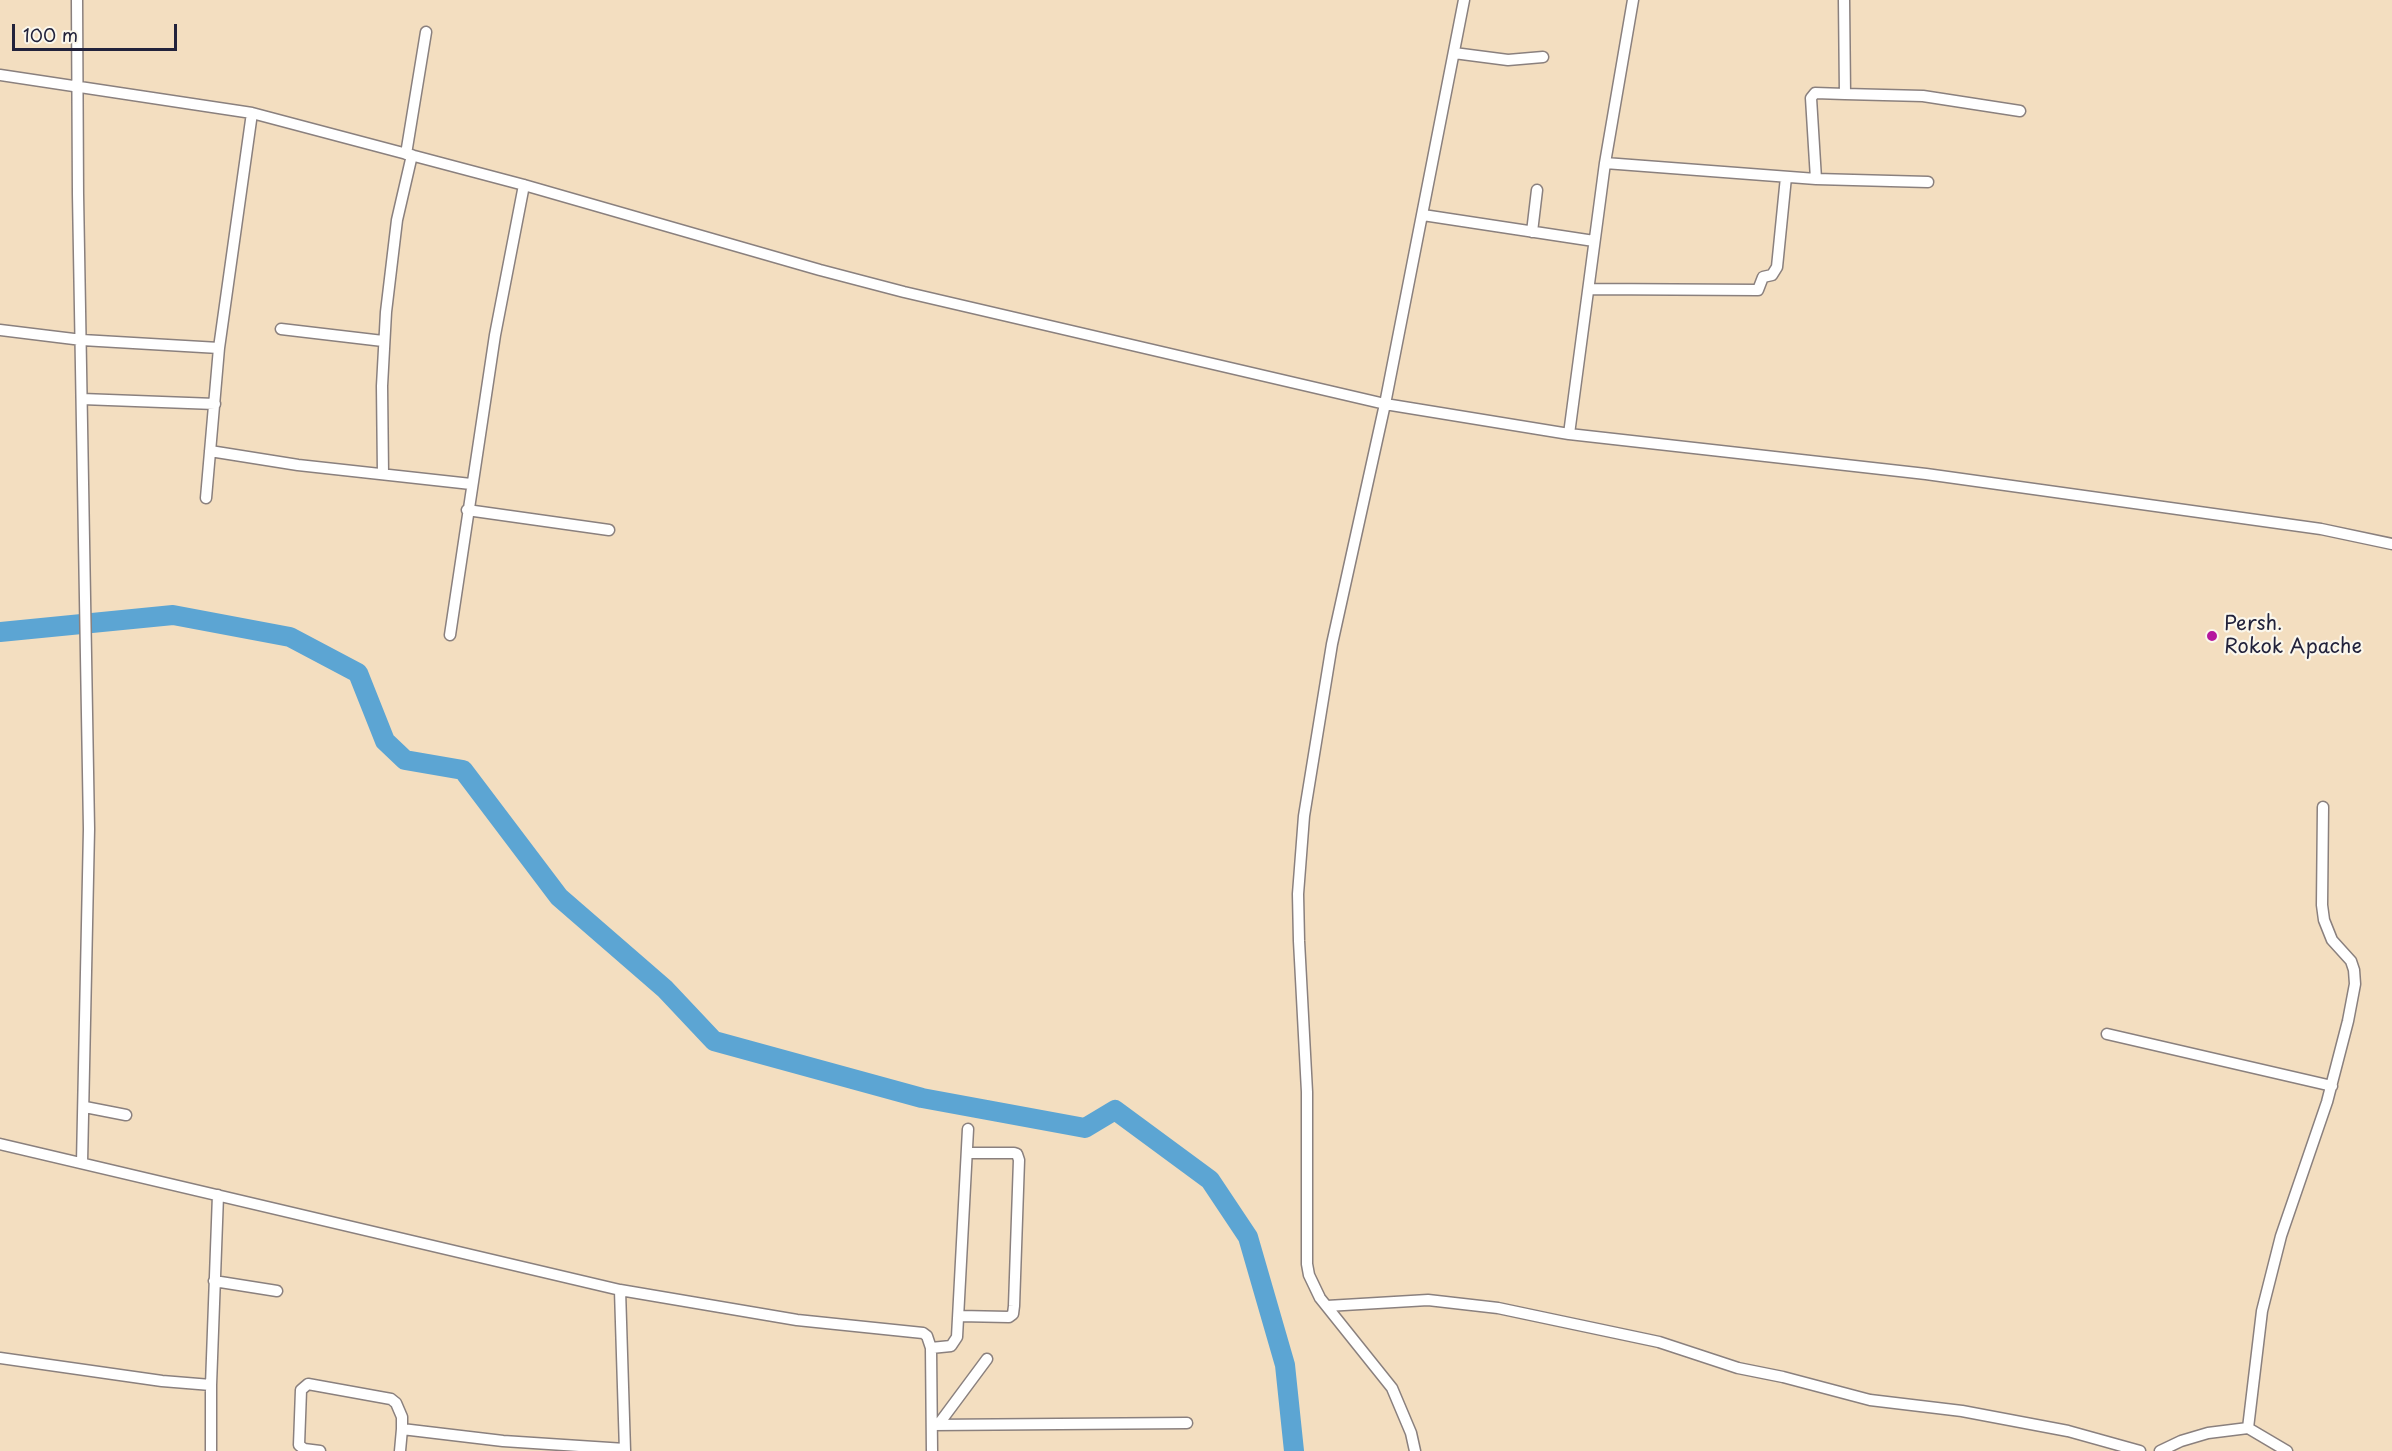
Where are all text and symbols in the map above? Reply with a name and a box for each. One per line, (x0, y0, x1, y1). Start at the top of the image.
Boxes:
scale bar (15, 12, 180, 50)
text: 100 m (23, 21, 78, 48)
place label: Persh. Rokok Apache (2224, 612, 2362, 659)
marker: Persh. Rokok Apache (2205, 629, 2219, 643)

